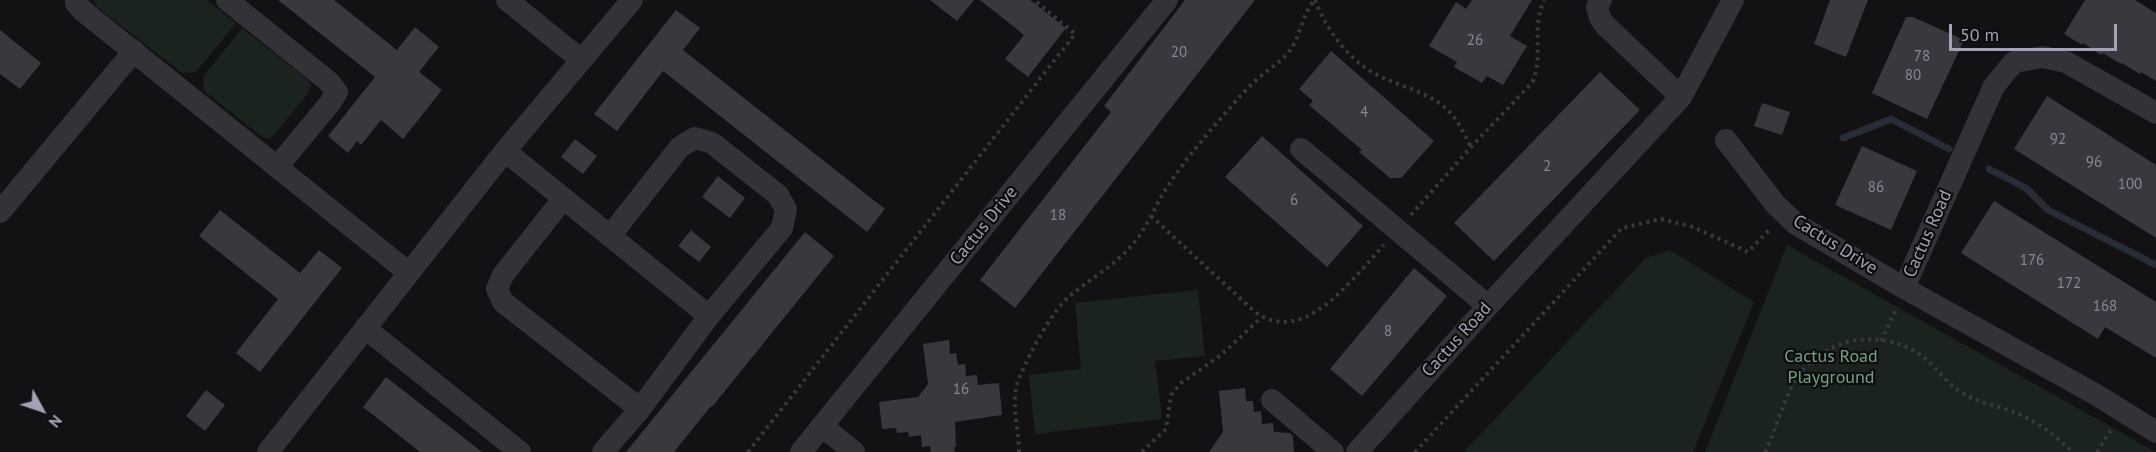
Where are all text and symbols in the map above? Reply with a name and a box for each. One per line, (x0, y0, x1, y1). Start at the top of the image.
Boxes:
scale bar (1952, 12, 2120, 50)
text: 50 m (1960, 23, 1999, 46)
house number: 26 (1467, 32, 1483, 50)
house number: 20 (1171, 44, 1187, 62)
house number: 78 (1914, 48, 1930, 66)
house number: 80 (1905, 67, 1921, 85)
house number: 4 (1360, 104, 1368, 122)
house number: 92 (2050, 131, 2066, 149)
house number: 96 (2086, 154, 2102, 172)
house number: 2 (1543, 158, 1551, 176)
house number: 100 (2118, 176, 2142, 194)
house number: 86 (1868, 179, 1884, 197)
street label: Cactus Drive (946, 182, 1022, 270)
street label: Cactus Road (1899, 187, 1957, 281)
house number: 6 (1290, 192, 1298, 210)
house number: 18 (1050, 207, 1066, 225)
street label: Cactus Drive (1789, 211, 1881, 279)
house number: 176 (2020, 252, 2044, 270)
house number: 172 (2057, 275, 2081, 293)
street label: Cactus Road (1418, 298, 1496, 382)
house number: 168 (2093, 298, 2117, 316)
house number: 8 (1384, 323, 1392, 341)
park label: Cactus Road Playground (1784, 346, 1878, 388)
north arrow (12, 380, 72, 440)
house number: 16 (953, 381, 969, 399)
text: N (45, 411, 67, 432)

